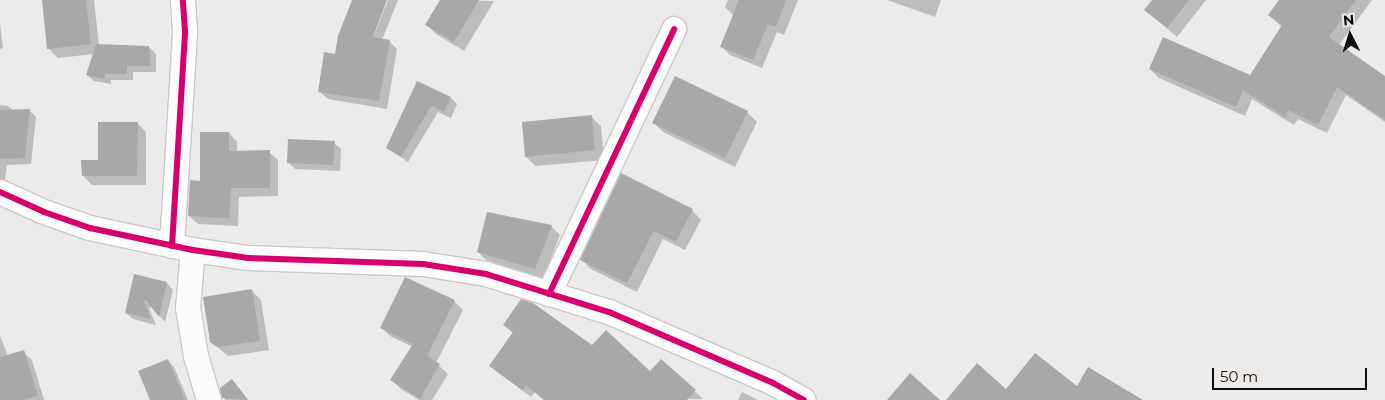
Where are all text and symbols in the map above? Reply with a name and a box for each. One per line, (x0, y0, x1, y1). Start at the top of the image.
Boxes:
north arrow (1325, 10, 1375, 60)
text: N (1342, 11, 1355, 30)
scale bar (1215, 358, 1370, 390)
text: 50 m (1220, 367, 1258, 386)

